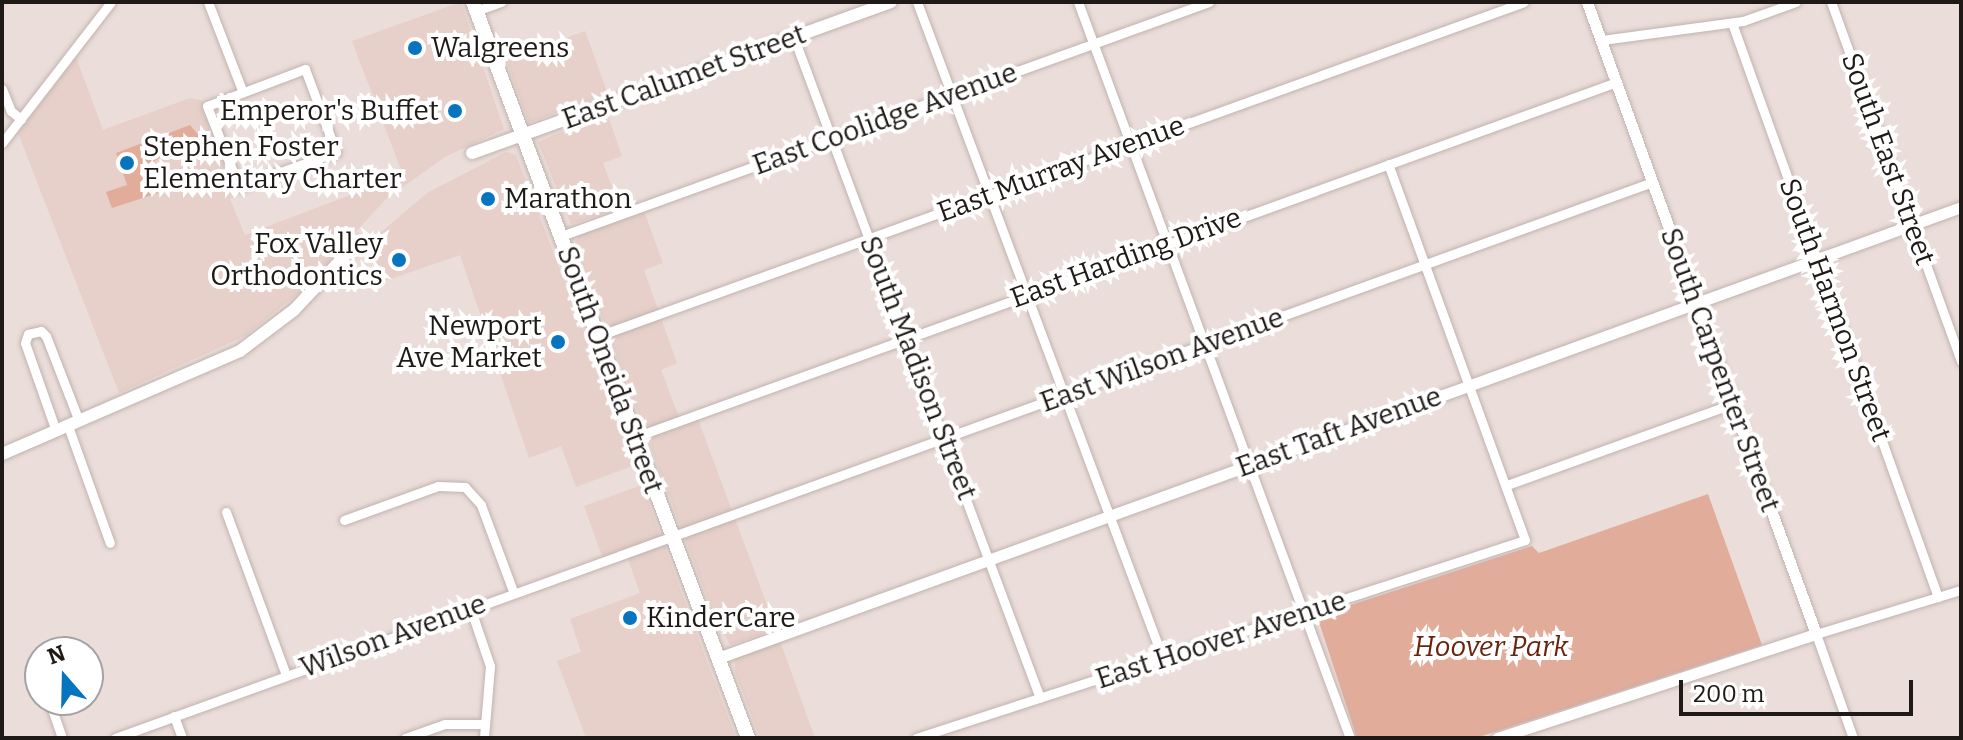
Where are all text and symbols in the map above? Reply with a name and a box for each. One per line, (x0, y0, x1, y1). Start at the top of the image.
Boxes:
street label: East Calumet Street (558, 17, 810, 137)
place label: Walgreens (431, 31, 569, 65)
marker: Walgreens (406, 39, 424, 57)
street label: South East Street (1834, 48, 1942, 270)
street label: East Coolidge Avenue (748, 56, 1022, 182)
place label: Emperor's Buffet (220, 94, 439, 128)
marker: Emperor's Buffet (446, 102, 464, 120)
street label: East Murray Avenue (933, 109, 1189, 229)
place label: Stephen Foster Elementary Charter (143, 130, 402, 196)
marker: Stephen Foster Elementary Charter (118, 154, 136, 172)
street label: South Harmon Street (1772, 174, 1898, 446)
place label: Marathon (504, 182, 632, 216)
marker: Marathon (479, 190, 497, 208)
street label: East Harding Drive (1006, 201, 1246, 315)
street label: South Carpenter Street (1653, 224, 1787, 516)
place label: Fox Valley Orthodontics (210, 227, 383, 293)
street label: South Madison Street (852, 232, 984, 504)
street label: South Oneida Street (550, 242, 670, 498)
marker: Fox Valley Orthodontics (390, 251, 408, 269)
street label: East Wilson Avenue (1036, 300, 1288, 420)
place label: Newport Ave Market (396, 309, 542, 375)
marker: Newport Ave Market (549, 333, 567, 351)
street label: East Taft Avenue (1232, 379, 1446, 485)
street label: East Hoover Avenue (1092, 584, 1350, 696)
street label: Wilson Avenue (296, 587, 490, 685)
place label: KinderCare (646, 601, 796, 635)
marker: KinderCare (621, 609, 639, 627)
park label: Hoover Park (1414, 630, 1568, 664)
north arrow (24, 636, 104, 716)
text: N (44, 639, 69, 670)
scale bar (1683, 664, 1917, 714)
text: 200 m (1693, 680, 1765, 708)

